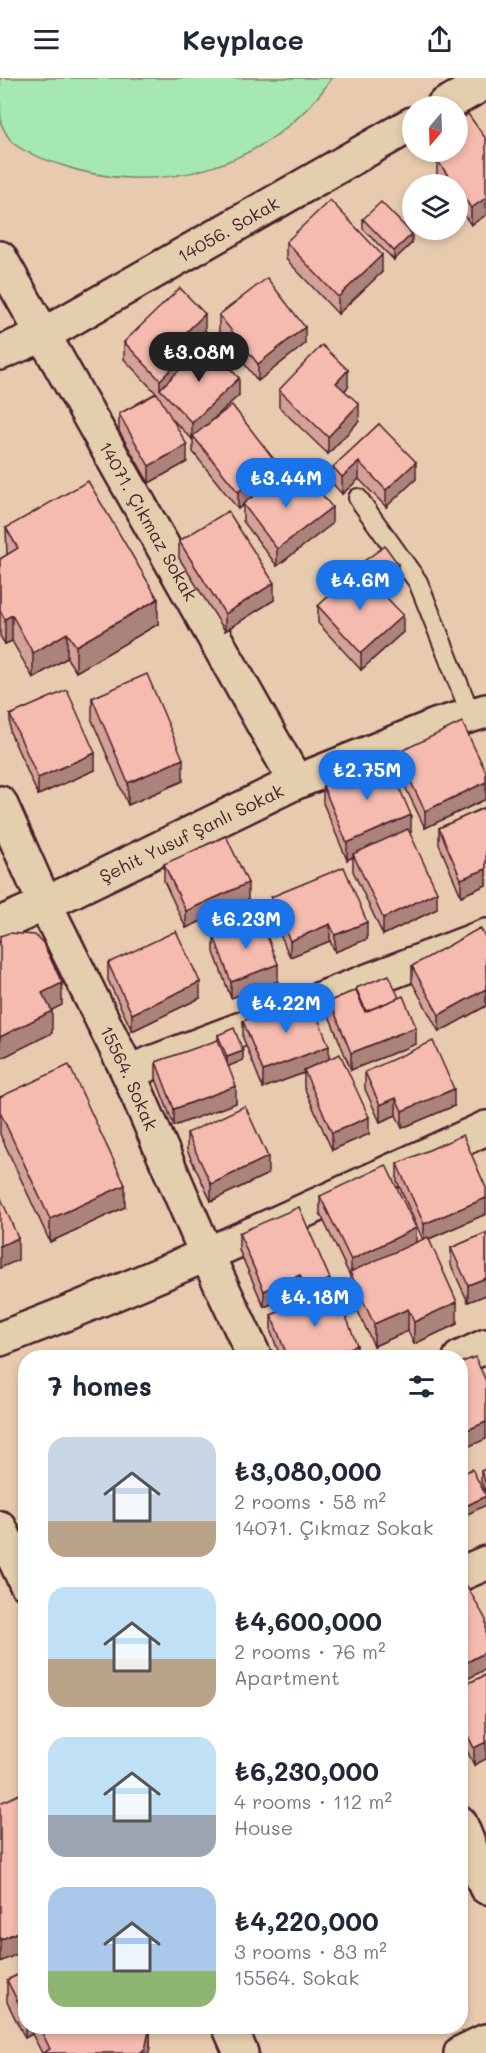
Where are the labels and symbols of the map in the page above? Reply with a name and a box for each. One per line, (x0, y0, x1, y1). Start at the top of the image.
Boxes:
north arrow (402, 96, 468, 162)
street label: 14056. Sokak (173, 191, 283, 268)
pin: ₺3.08M (150, 332, 248, 383)
street label: 14071. Çıkmaz Sokak (94, 437, 203, 605)
pin: ₺3.44M (237, 458, 335, 509)
pin: ₺4.6M (318, 560, 402, 611)
pin: ₺2.75M (318, 750, 416, 801)
street label: Şehit Yusuf Şanlı Sokak (95, 778, 288, 888)
pin: ₺6.23M (197, 899, 295, 950)
pin: ₺4.22M (237, 983, 335, 1034)
street label: 15564. Sokak (95, 1022, 164, 1134)
pin: ₺4.18M (266, 1277, 364, 1328)

